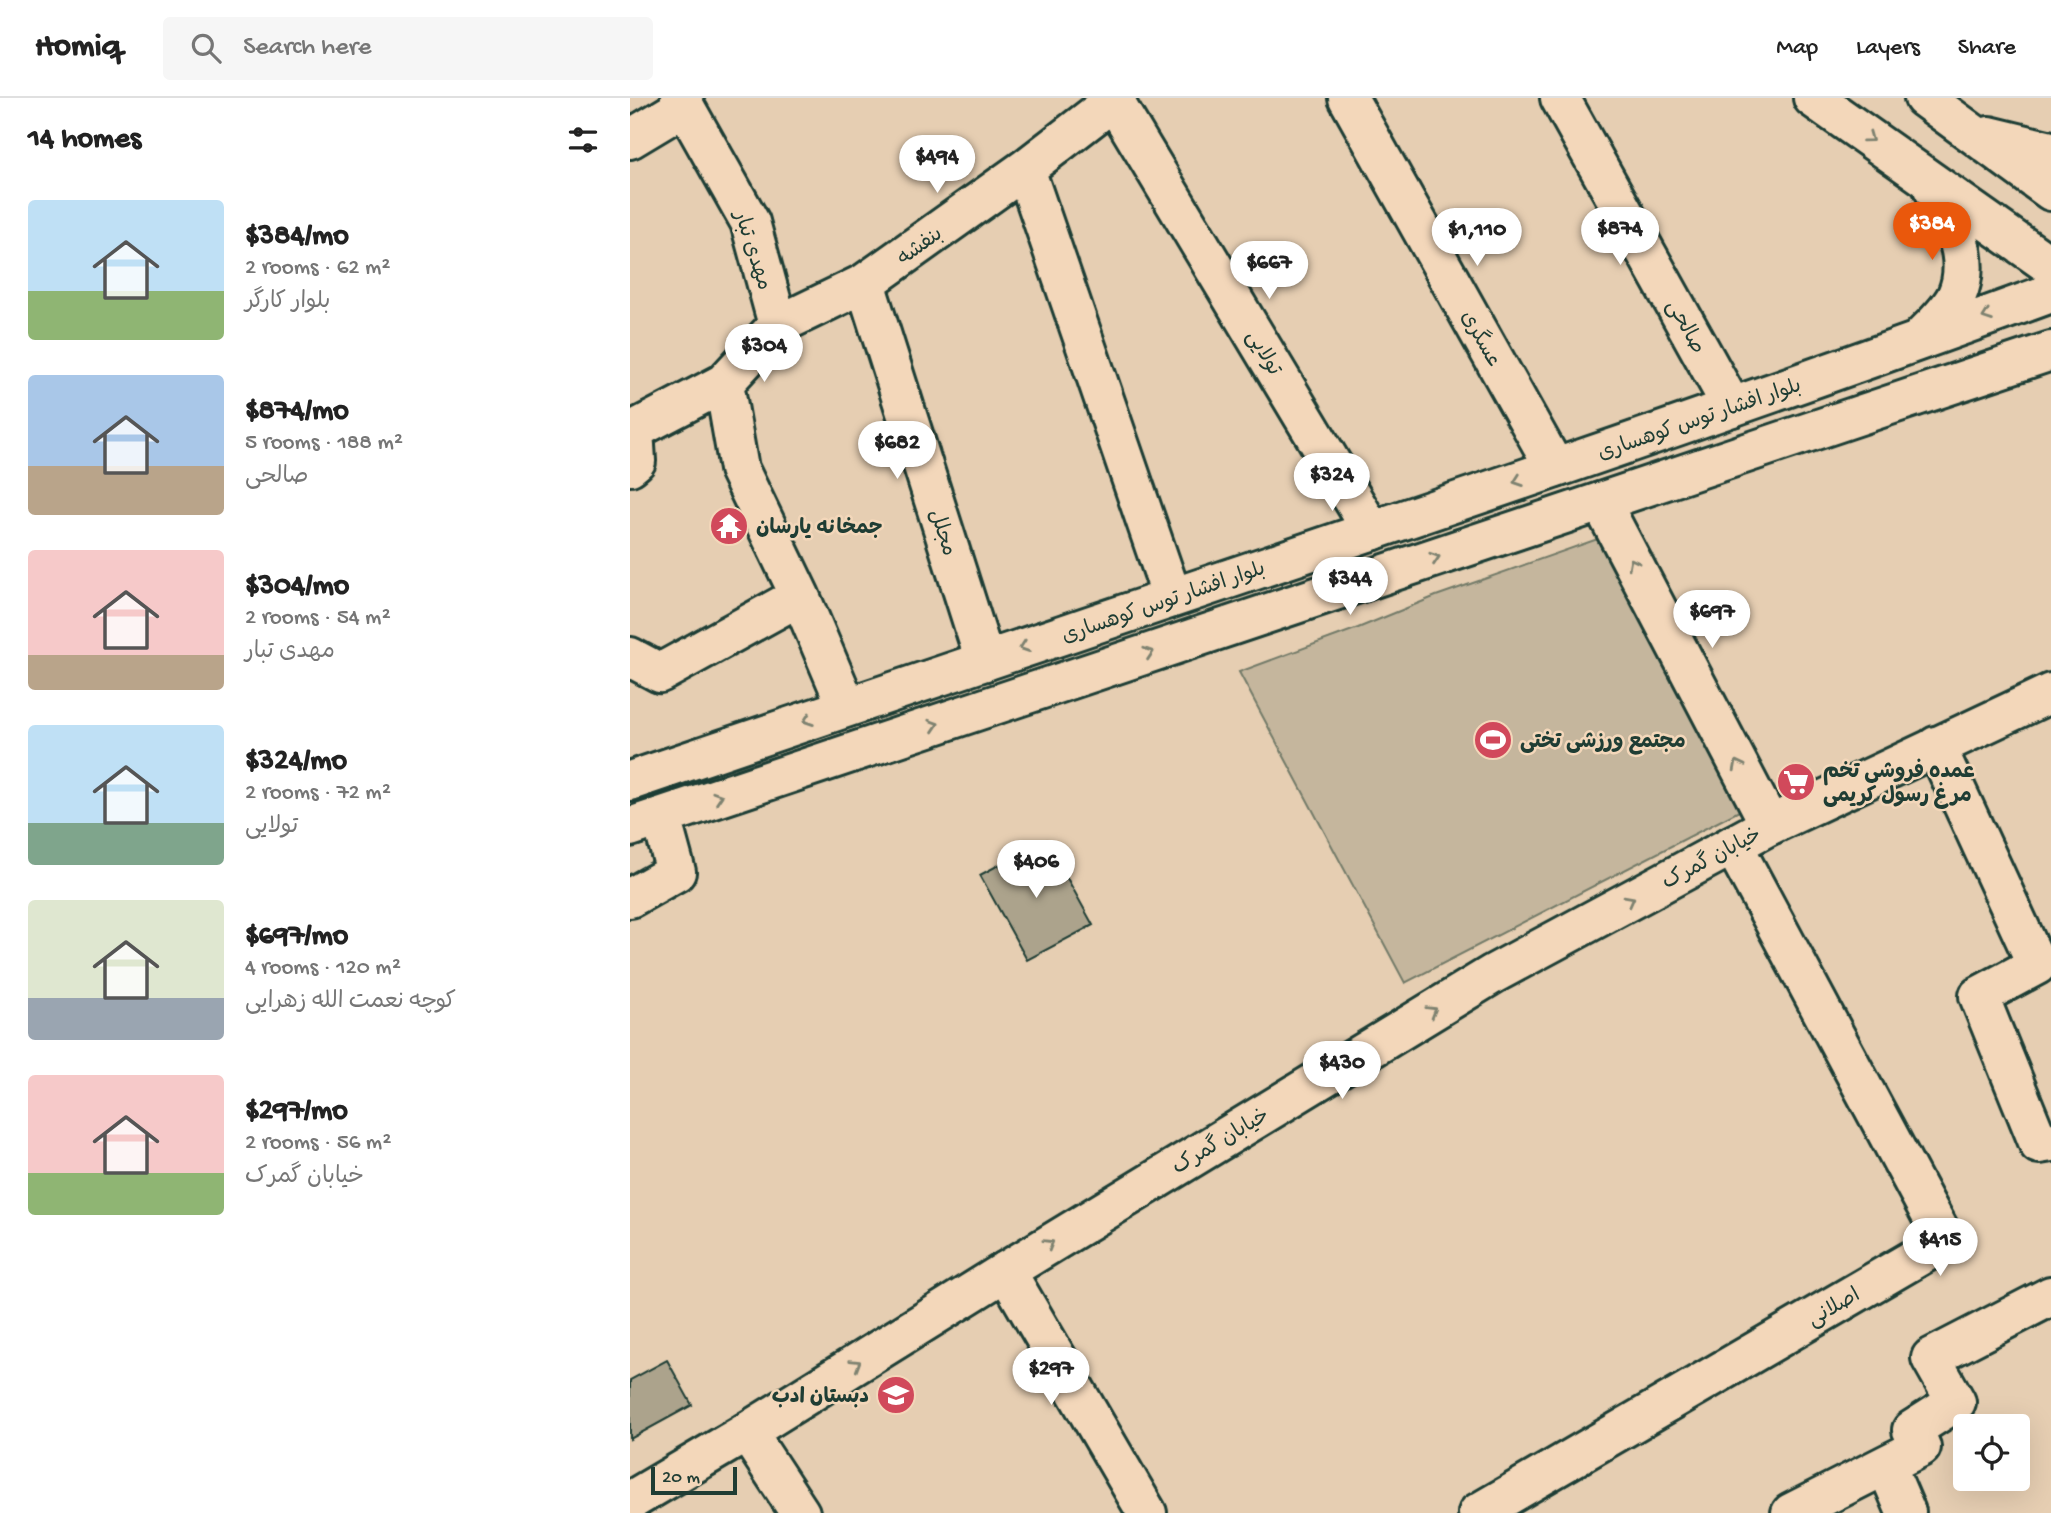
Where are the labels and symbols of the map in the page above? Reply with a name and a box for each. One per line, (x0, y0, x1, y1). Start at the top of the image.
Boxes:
one-way arrow (1861, 130, 1874, 142)
pin: $494 (896, 136, 978, 195)
pin: $384 (1891, 202, 1973, 262)
street label: مهدی تبار (725, 206, 775, 294)
pin: $1,110 (1420, 208, 1534, 268)
pin: $874 (1579, 208, 1661, 267)
street label: بنفشه (893, 223, 949, 273)
pin: $667 (1228, 242, 1310, 301)
street label: صالحی (1659, 296, 1709, 359)
street label: عسگری (1453, 306, 1507, 372)
one-way arrow (1981, 308, 1993, 322)
pin: $304 (723, 324, 805, 384)
street label: تولایی (1239, 327, 1286, 382)
street label: بلوار افشار توس کوهساری (1595, 375, 1805, 468)
pin: $682 (856, 422, 938, 481)
pin: $324 (1291, 454, 1373, 513)
one-way arrow (1512, 473, 1524, 487)
temple icon: جمخانه یارسان (708, 505, 750, 547)
street label: مجلل (921, 506, 960, 560)
place label: جمخانه یارسان (756, 517, 882, 542)
one-way arrow (1428, 552, 1440, 566)
street label: بلوار افشار توس کوهساری (1059, 558, 1269, 651)
pin: $344 (1309, 558, 1391, 617)
one-way arrow (1628, 558, 1641, 570)
pin: $697 (1671, 590, 1753, 650)
one-way arrow (1018, 639, 1030, 653)
one-way arrow (1143, 647, 1155, 661)
one-way arrow (802, 712, 815, 726)
one-way arrow (927, 719, 939, 733)
sports icon: مجتمع ورزشی تختی (1472, 719, 1514, 761)
place label: مجتمع ورزشی تختی (1520, 731, 1686, 756)
place label: عمده فروشی تخم مرغ رسول کریمی (1823, 758, 1975, 810)
one-way arrow (1733, 760, 1746, 772)
supermarket icon: عمده فروشی تخم مرغ رسول کریمی (1775, 761, 1817, 803)
one-way arrow (711, 791, 723, 806)
street label: خیابان گمرک (1657, 821, 1766, 897)
pin: $406 (995, 840, 1077, 900)
one-way arrow (1623, 895, 1635, 908)
one-way arrow (1424, 1006, 1437, 1019)
pin: $430 (1301, 1042, 1383, 1101)
street label: خیابان گمرک (1167, 1102, 1275, 1182)
pin: $415 (1899, 1218, 1981, 1278)
one-way arrow (1042, 1240, 1055, 1253)
street label: اصلانی (1804, 1284, 1866, 1334)
pin: $297 (1010, 1348, 1092, 1407)
one-way arrow (848, 1360, 861, 1373)
school or university icon: دبستان ادب (875, 1374, 917, 1416)
place label: دبستان ادب (772, 1386, 869, 1411)
scale bar (651, 1464, 737, 1496)

